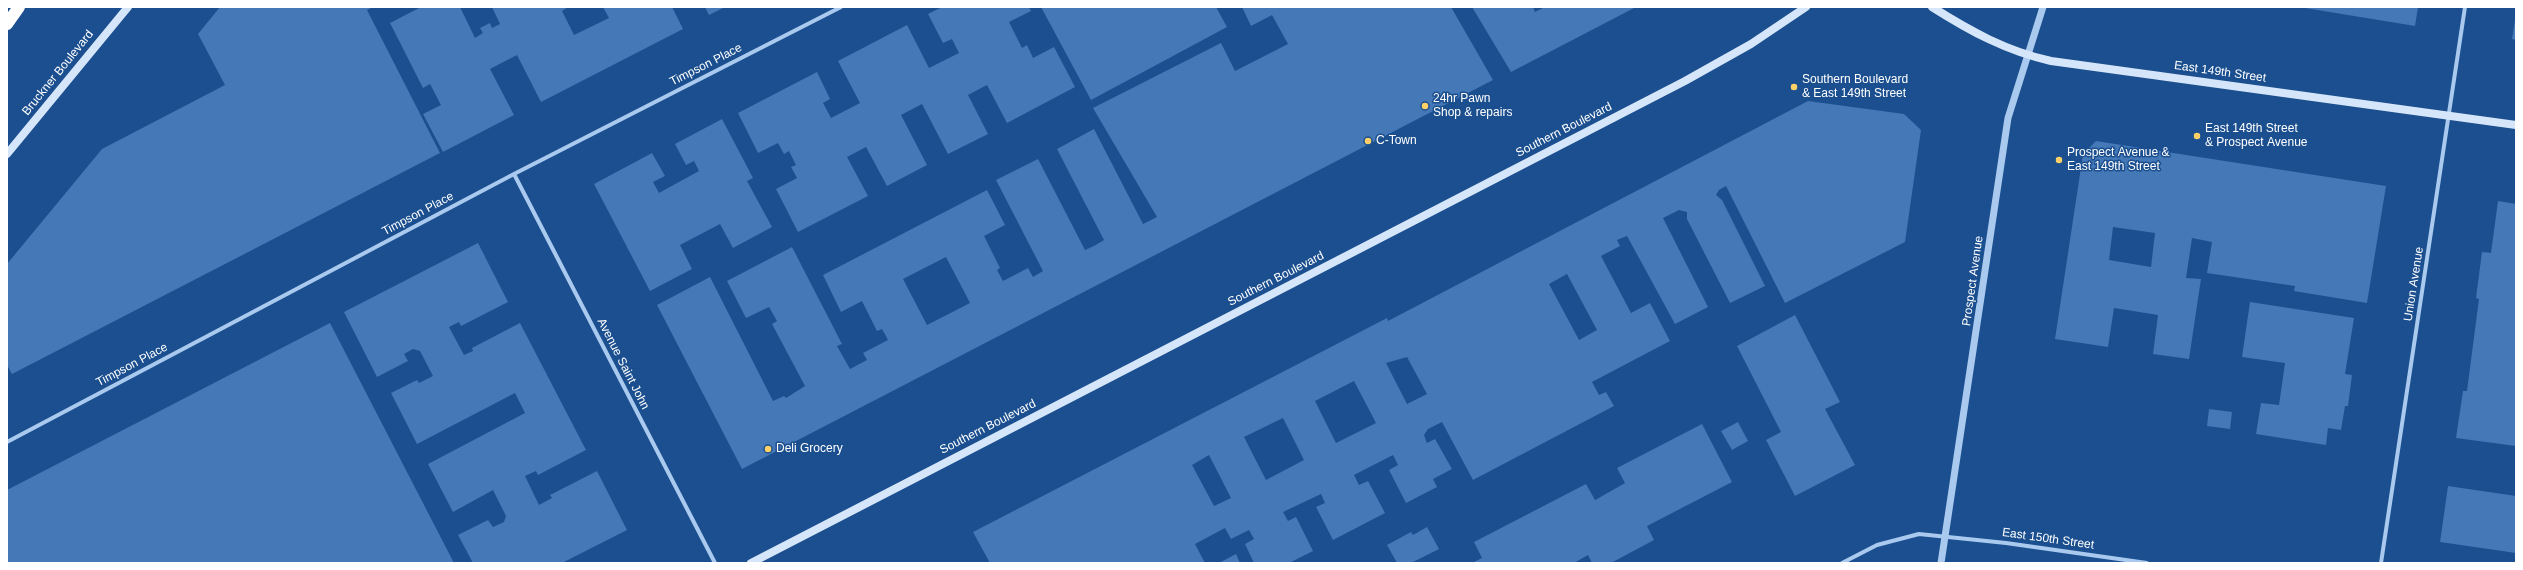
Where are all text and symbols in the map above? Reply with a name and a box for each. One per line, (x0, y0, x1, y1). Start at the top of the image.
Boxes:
street label: Bruckner Boulevard (19, 28, 97, 118)
street label: Timpson Place (668, 41, 744, 89)
street label: East 149th Street (2173, 58, 2267, 86)
place label: Southern Boulevard & East 149th Street (1802, 73, 1908, 101)
marker: Southern Boulevard & East 149th Street (1789, 82, 1799, 92)
place label: 24hr Pawn Shop & repairs (1433, 92, 1512, 120)
street label: Southern Boulevard (1513, 100, 1615, 160)
marker: 24hr Pawn Shop & repairs (1420, 101, 1430, 111)
place label: East 149th Street & Prospect Avenue (2205, 122, 2308, 150)
marker: East 149th Street & Prospect Avenue (2192, 131, 2202, 141)
place label: C-Town (1376, 134, 1417, 148)
marker: C-Town (1363, 136, 1373, 146)
place label: Prospect Avenue & East 149th Street (2067, 146, 2170, 174)
marker: Prospect Avenue & East 149th Street (2054, 155, 2064, 165)
street label: Timpson Place (380, 189, 456, 239)
street label: Prospect Avenue (1960, 235, 1986, 327)
street label: Union Avenue (2401, 246, 2427, 322)
street label: Southern Boulevard (1225, 249, 1327, 309)
street label: Avenue Saint John (594, 316, 652, 412)
street label: Timpson Place (94, 340, 170, 390)
street label: Southern Boulevard (937, 397, 1039, 457)
place label: Deli Grocery (776, 442, 843, 456)
marker: Deli Grocery (763, 444, 773, 454)
street label: East 150th Street (2001, 525, 2095, 553)

